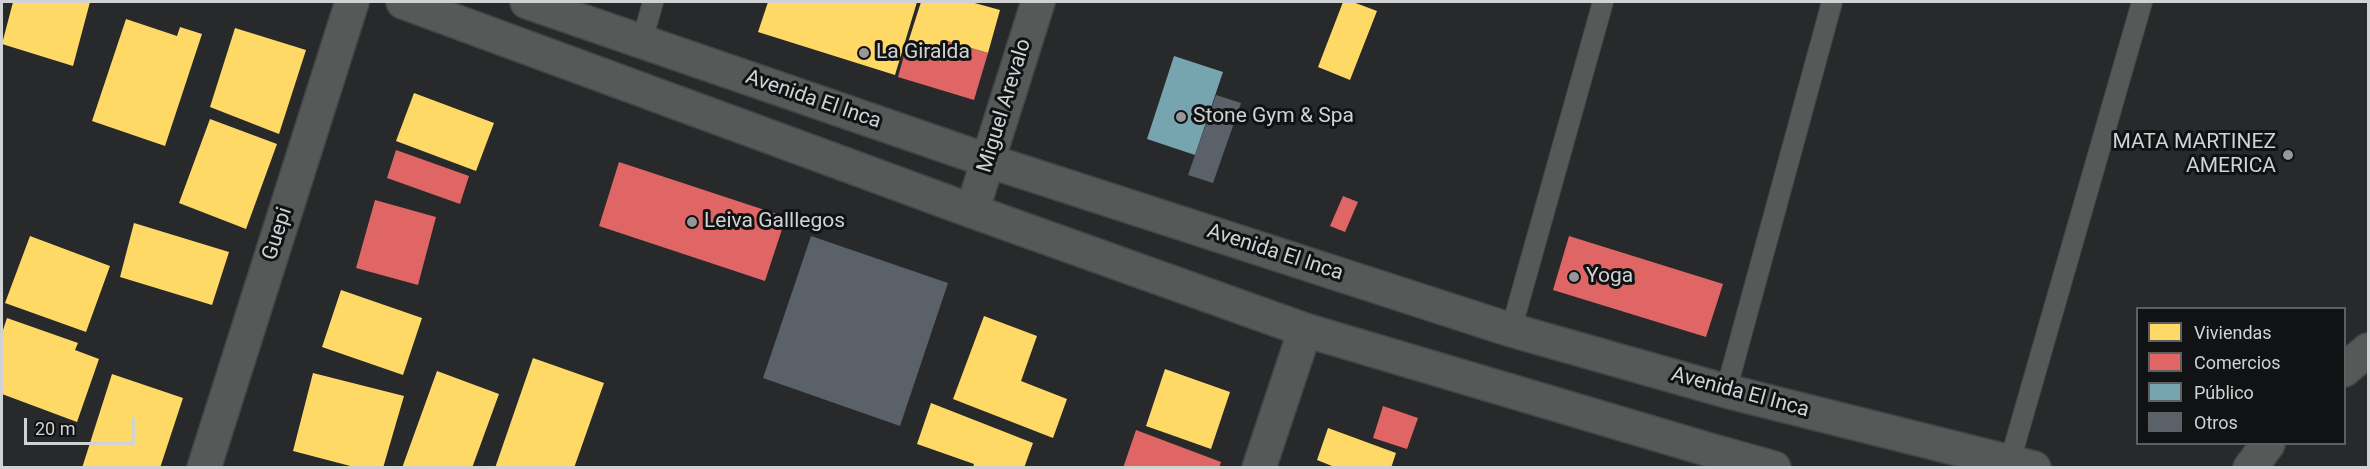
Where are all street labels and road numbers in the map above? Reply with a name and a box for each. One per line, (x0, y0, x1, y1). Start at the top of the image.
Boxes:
street label: Miguel Arevalo (973, 36, 1037, 176)
street label: Avenida El Inca (742, 65, 884, 135)
street label: Guepi (258, 204, 298, 264)
street label: Avenida El Inca (1204, 219, 1346, 287)
street label: Avenida El Inca (1668, 363, 1812, 423)

